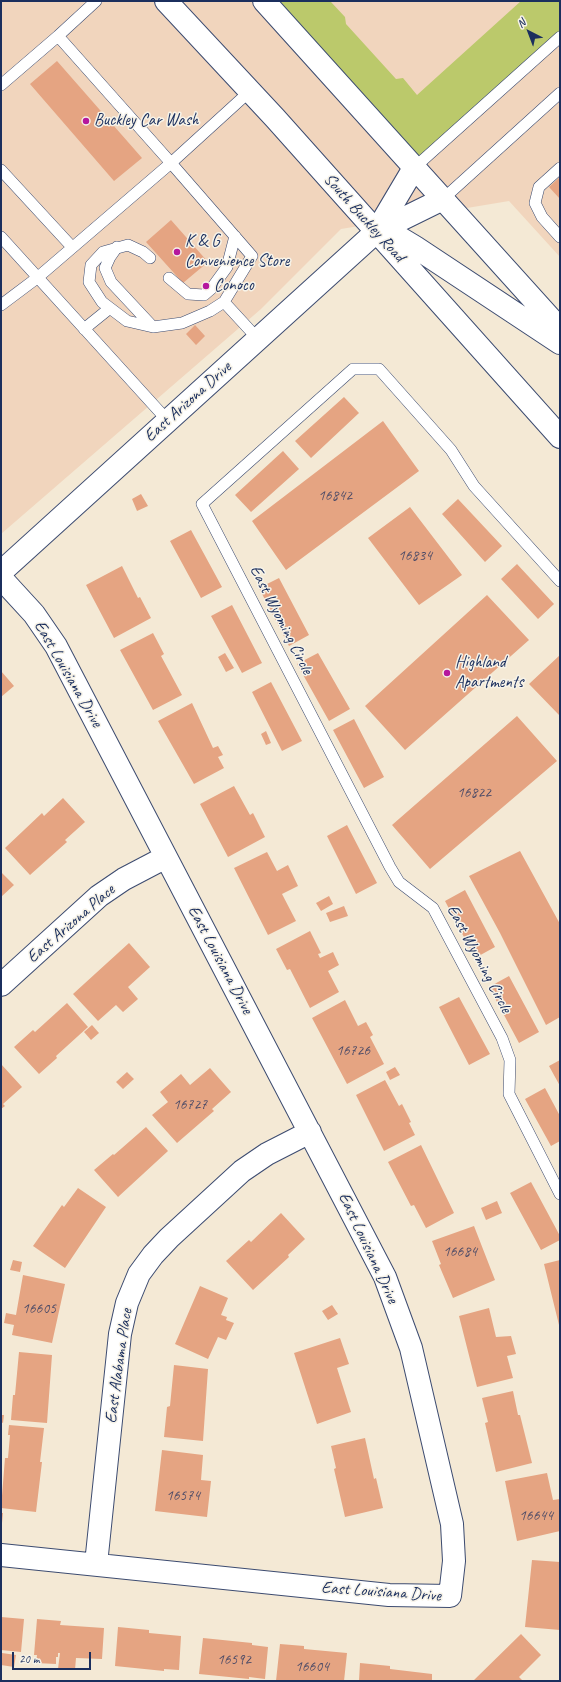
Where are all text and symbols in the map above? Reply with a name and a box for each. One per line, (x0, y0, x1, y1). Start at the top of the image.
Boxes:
north arrow (509, 12, 549, 52)
text: N (514, 16, 528, 31)
place label: Buckley Car Wash (94, 111, 199, 131)
marker: Buckley Car Wash (81, 116, 91, 126)
street label: South Buckley Road (319, 170, 409, 266)
place label: K & G Convenience Store (185, 232, 289, 272)
marker: K & G Convenience Store (172, 247, 182, 257)
place label: Conoco (214, 276, 254, 296)
marker: Conoco (201, 281, 211, 291)
street label: East Arizona Drive (140, 358, 236, 446)
house number: 16842 (318, 487, 352, 505)
house number: 16834 (398, 547, 432, 565)
street label: East Wyoming Circle (245, 562, 317, 678)
street label: East Louisiana Drive (29, 617, 107, 731)
place label: Highland Apartments (455, 653, 523, 693)
marker: Highland Apartments (442, 668, 452, 678)
house number: 16822 (457, 784, 491, 802)
street label: East Arizona Place (23, 880, 119, 968)
street label: East Wyoming Circle (442, 901, 516, 1017)
street label: East Louisiana Drive (183, 902, 257, 1018)
house number: 16726 (336, 1042, 370, 1060)
house number: 16727 (173, 1096, 207, 1114)
street label: East Louisiana Drive (333, 1189, 403, 1307)
house number: 16684 (443, 1243, 477, 1261)
house number: 16605 (22, 1300, 56, 1318)
street label: East Alabama Place (101, 1307, 137, 1425)
house number: 16574 (166, 1487, 200, 1505)
house number: 16644 (519, 1507, 553, 1525)
street label: East Louisiana Drive (321, 1578, 441, 1606)
scale bar (14, 1644, 93, 1670)
text: 20 m (19, 1651, 39, 1667)
house number: 16592 (217, 1651, 251, 1669)
house number: 16604 (295, 1658, 329, 1676)

